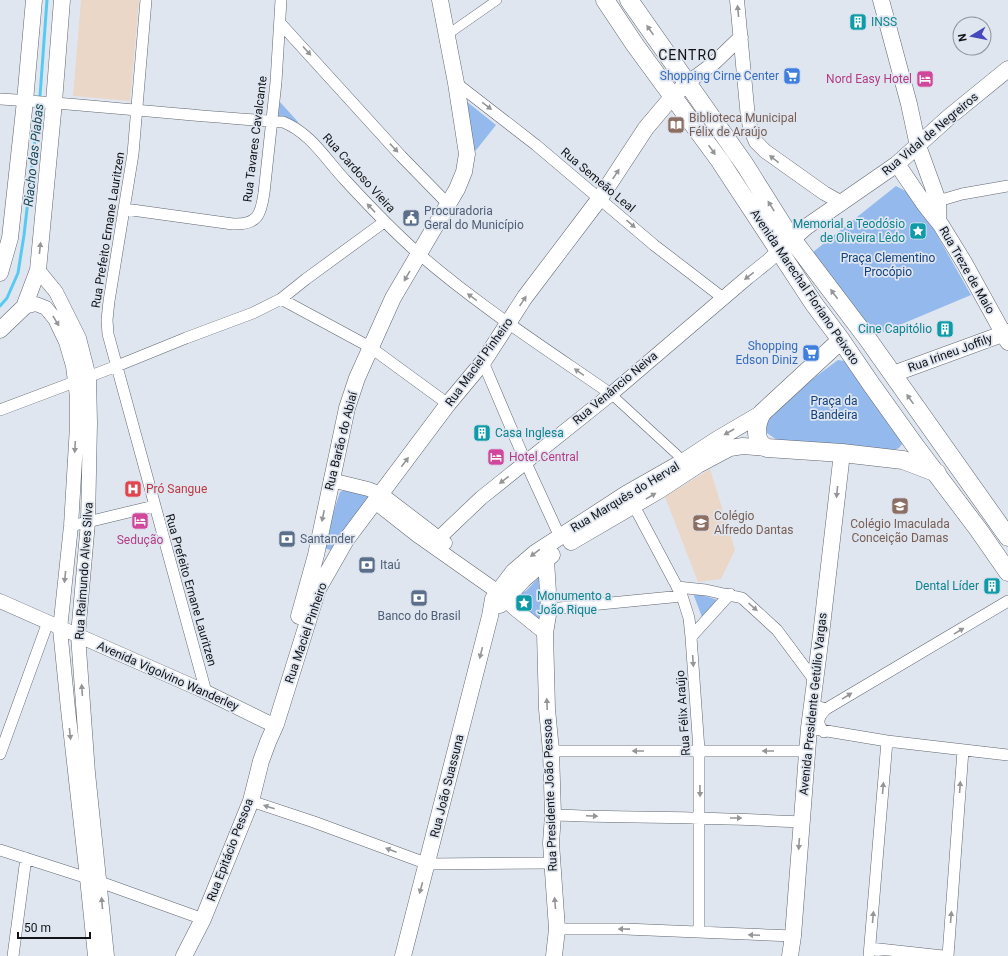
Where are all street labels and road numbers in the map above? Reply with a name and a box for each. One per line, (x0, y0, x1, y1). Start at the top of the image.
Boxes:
street label: Rua Tavares Cavalcante (240, 75, 270, 203)
street label: Rua Vidal de Negreiros (879, 90, 981, 178)
street label: Rua Cardoso Vieira (320, 131, 398, 215)
street label: Rua Semeão Leal (558, 145, 638, 215)
street label: Rua Prefeito Ernane Lauritzen (89, 151, 127, 309)
street label: Avenida Marechal Floriano Peixoto (748, 207, 862, 368)
street label: Rua Treze de Maio (936, 224, 998, 316)
street label: Rua Maciel Pinheiro (442, 315, 516, 409)
street label: Rua Irineu Joffily (906, 331, 994, 375)
street label: Rua Venâncio Neiva (570, 349, 660, 427)
street label: Rua Barão do Abiaí (322, 389, 360, 492)
street label: Rua Marquês do Herval (568, 459, 682, 535)
street label: Rua Raimundo Alves Silva (72, 502, 96, 640)
street label: Rua Prefeito Ernane Lauritzen (163, 512, 219, 668)
street label: Rua Maciel Pinheiro (282, 581, 330, 685)
street label: Avenida Presidente Getúlio Vargas (796, 612, 830, 796)
street label: Avenida Vigolvino Wanderley (95, 638, 241, 714)
street label: Rua Félix Araújo (673, 670, 693, 756)
street label: Rua Presidente João Pessoa (540, 718, 560, 872)
street label: Rua João Suassuna (427, 733, 467, 839)
street label: Rua Epitácio Pessoa (204, 797, 256, 903)

